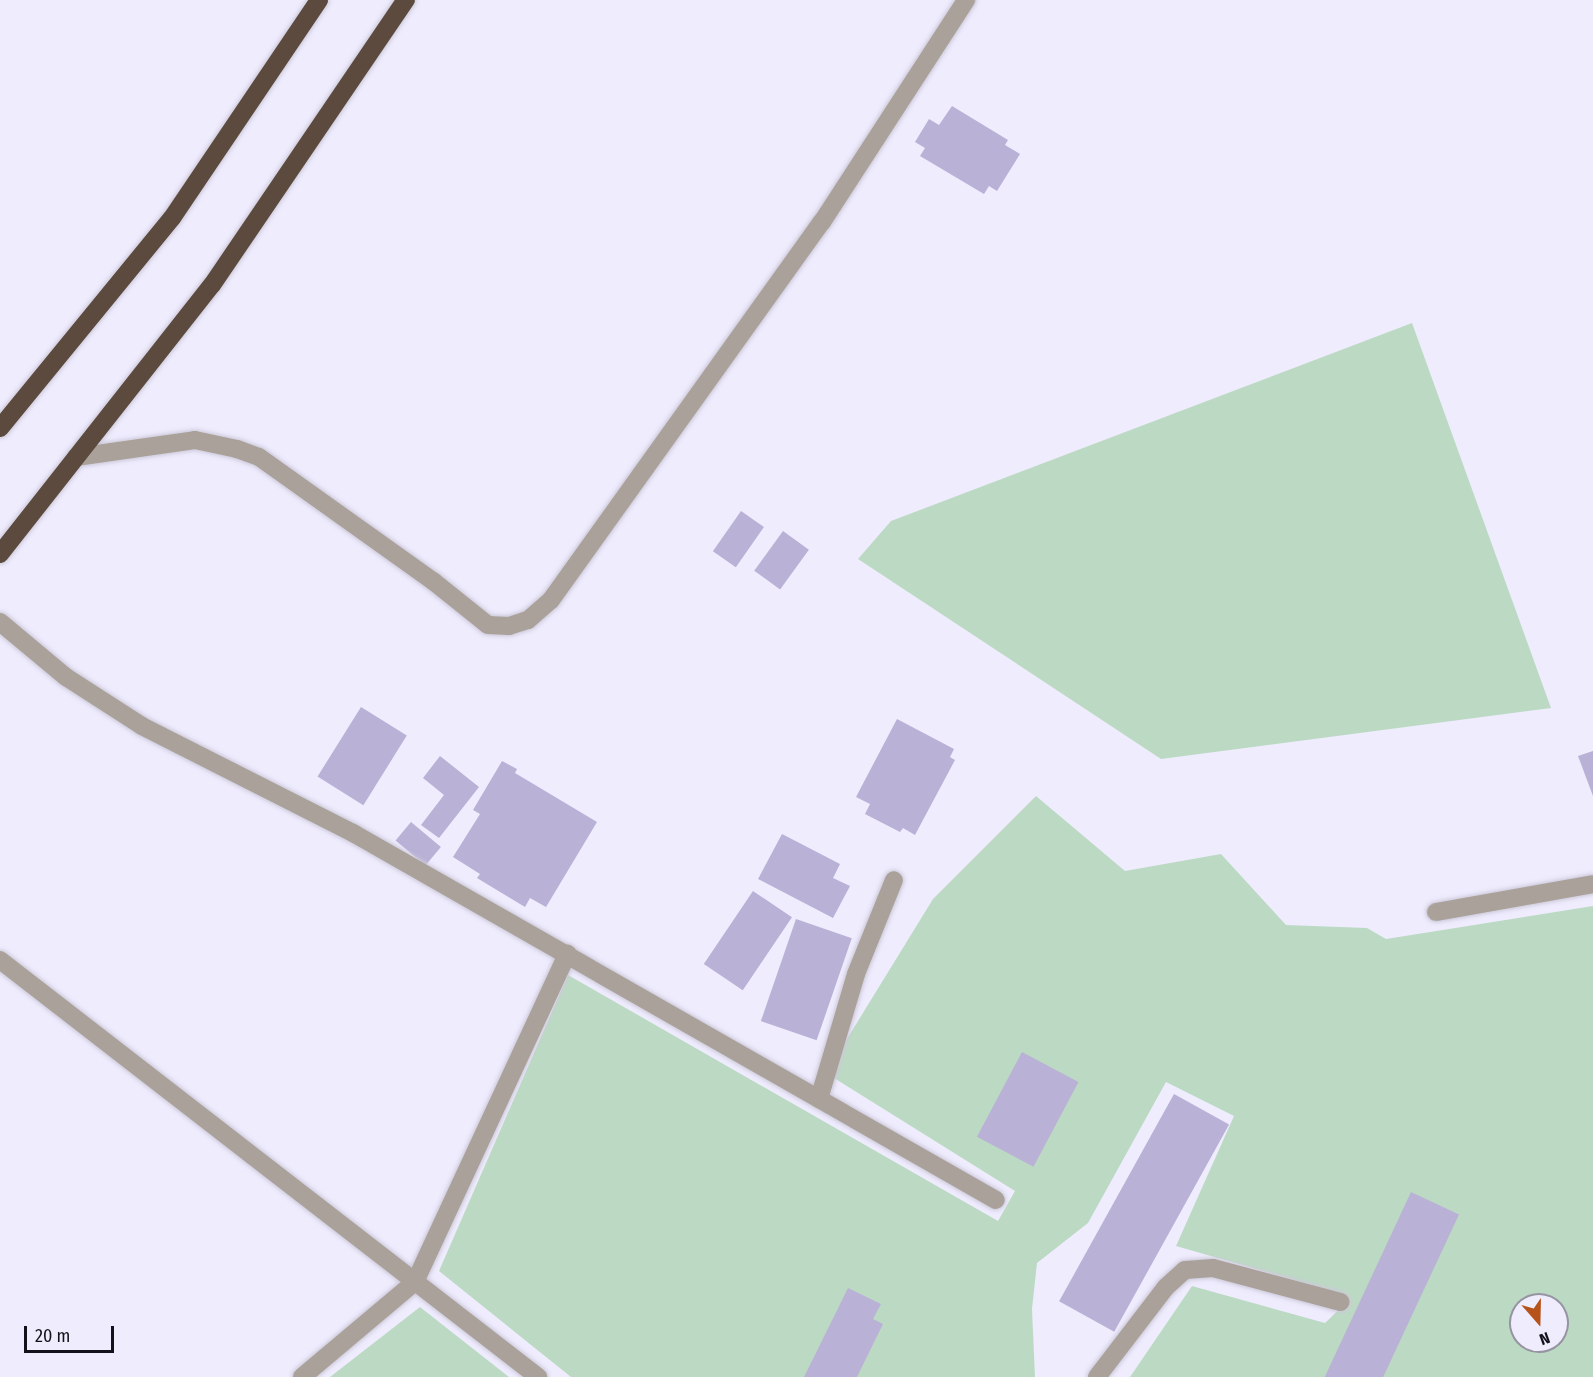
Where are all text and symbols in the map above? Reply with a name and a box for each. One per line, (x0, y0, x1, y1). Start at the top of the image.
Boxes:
north arrow (1509, 1293, 1569, 1353)
scale bar (27, 1314, 117, 1352)
text: 20 m (35, 1325, 70, 1347)
text: N (1537, 1328, 1552, 1349)

